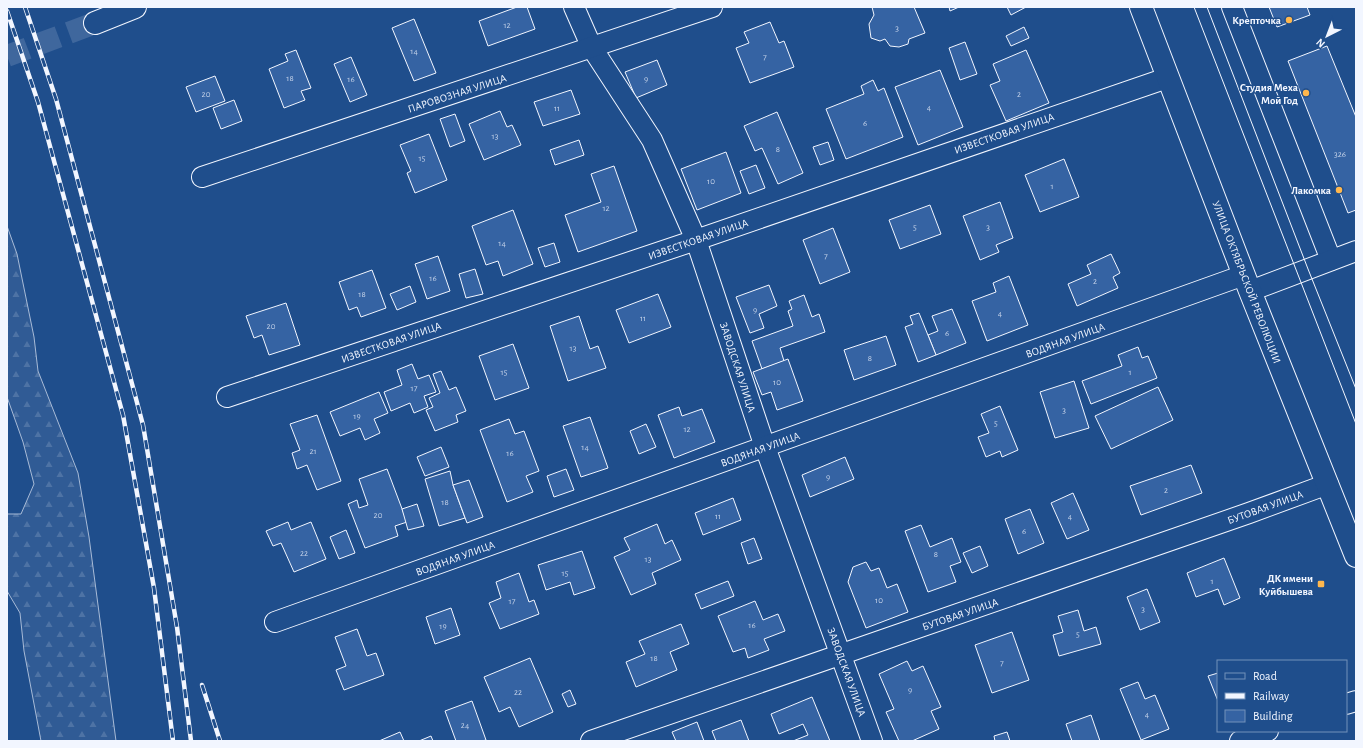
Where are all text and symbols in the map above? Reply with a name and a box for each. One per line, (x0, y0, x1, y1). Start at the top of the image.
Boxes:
place label: Крепточка (1232, 15, 1281, 26)
marker: Крепточка (1284, 15, 1294, 25)
north arrow (1307, 16, 1347, 56)
house number: 12 (503, 21, 511, 30)
house number: 3 (895, 24, 899, 33)
text: N (1314, 36, 1327, 50)
house number: 14 (410, 47, 418, 56)
house number: 7 (763, 53, 767, 62)
street label: ПАРОВОЗНАЯ УЛИЦА (407, 72, 508, 115)
house number: 18 (286, 74, 294, 83)
house number: 16 (347, 75, 355, 84)
house number: 9 (644, 75, 648, 84)
place label: Студия Меха Мой Год (1240, 82, 1298, 106)
marker: Студия Меха Мой Год (1301, 88, 1311, 98)
house number: 20 (202, 90, 211, 99)
house number: 2 (1017, 90, 1021, 99)
house number: 4 (927, 103, 932, 112)
house number: 11 (554, 104, 560, 113)
street label: ИЗВЕСТКОВАЯ УЛИЦА (953, 111, 1056, 156)
house number: 6 (863, 119, 867, 128)
house number: 13 (492, 132, 499, 141)
house number: 8 (776, 145, 780, 154)
house number: 326 (1334, 150, 1346, 159)
house number: 15 (419, 154, 426, 163)
house number: 10 (707, 177, 715, 186)
house number: 1 (1050, 182, 1054, 191)
place label: Лакомка (1291, 185, 1331, 196)
marker: Лакомка (1334, 185, 1344, 195)
street label: УЛИЦА ОКТЯБРЬСКОЙ РЕВОЛЮЦИИ (1210, 199, 1283, 365)
house number: 12 (602, 204, 610, 213)
street label: ИЗВЕСТКОВАЯ УЛИЦА (647, 217, 750, 262)
house number: 5 (913, 223, 917, 232)
house number: 3 (986, 223, 990, 232)
house number: 14 (498, 239, 506, 248)
house number: 7 (824, 252, 828, 261)
house number: 16 (429, 274, 437, 283)
house number: 2 (1093, 277, 1097, 286)
house number: 18 (358, 290, 366, 299)
house number: 9 (753, 306, 757, 315)
house number: 4 (998, 309, 1003, 318)
house number: 11 (640, 314, 646, 323)
street label: ИЗВЕСТКОВАЯ УЛИЦА (340, 320, 443, 365)
street label: ЗАВОДСКАЯ УЛИЦА (718, 321, 757, 414)
street label: ВОДЯНАЯ УЛИЦА (1024, 321, 1107, 360)
house number: 20 (267, 322, 276, 331)
house number: 6 (945, 329, 949, 338)
house number: 13 (570, 344, 577, 353)
house number: 8 (868, 354, 872, 363)
house number: 15 (501, 368, 508, 377)
house number: 1 (1128, 368, 1132, 377)
house number: 10 (773, 378, 781, 387)
house number: 17 (411, 384, 418, 393)
house number: 3 (1062, 406, 1066, 415)
house number: 19 (353, 412, 361, 421)
house number: 5 (994, 419, 998, 428)
house number: 12 (683, 425, 691, 434)
street label: ВОДЯНАЯ УЛИЦА (719, 430, 802, 469)
house number: 14 (581, 443, 589, 452)
house number: 21 (309, 447, 317, 456)
house number: 16 (506, 449, 514, 458)
house number: 9 (826, 473, 830, 482)
house number: 2 (1164, 486, 1168, 495)
street label: БУТОВАЯ УЛИЦА (1226, 489, 1305, 526)
house number: 18 (441, 498, 449, 507)
house number: 20 (374, 511, 383, 520)
house number: 11 (715, 512, 721, 521)
house number: 4 (1068, 512, 1073, 521)
house number: 6 (1022, 527, 1026, 536)
street label: ВОДЯНАЯ УЛИЦА (414, 539, 497, 578)
house number: 22 (300, 549, 308, 558)
house number: 8 (934, 550, 938, 559)
house number: 13 (645, 555, 652, 564)
house number: 15 (562, 569, 569, 578)
place label: ДК имени Куйбышева (1259, 573, 1313, 597)
house number: 1 (1210, 577, 1214, 586)
marker: ДК имени Куйбышева (1316, 579, 1326, 589)
house number: 10 (875, 596, 883, 605)
street label: БУТОВАЯ УЛИЦА (921, 596, 1000, 633)
house number: 17 (509, 597, 516, 606)
house number: 3 (1141, 605, 1145, 614)
house number: 16 (748, 621, 756, 630)
house number: 19 (439, 622, 447, 631)
street label: ЗАВОДСКАЯ УЛИЦА (825, 626, 868, 719)
house number: 5 (1076, 630, 1080, 639)
house number: 18 (650, 654, 658, 663)
house number: 7 (1000, 659, 1004, 668)
legend (1217, 660, 1347, 732)
text: Road (1253, 670, 1277, 682)
house number: 9 (908, 686, 912, 695)
house number: 22 (514, 688, 522, 697)
text: Railway (1253, 690, 1289, 703)
house number: 4 (1145, 710, 1150, 719)
text: Building (1253, 710, 1293, 722)
house number: 24 (461, 721, 470, 730)

